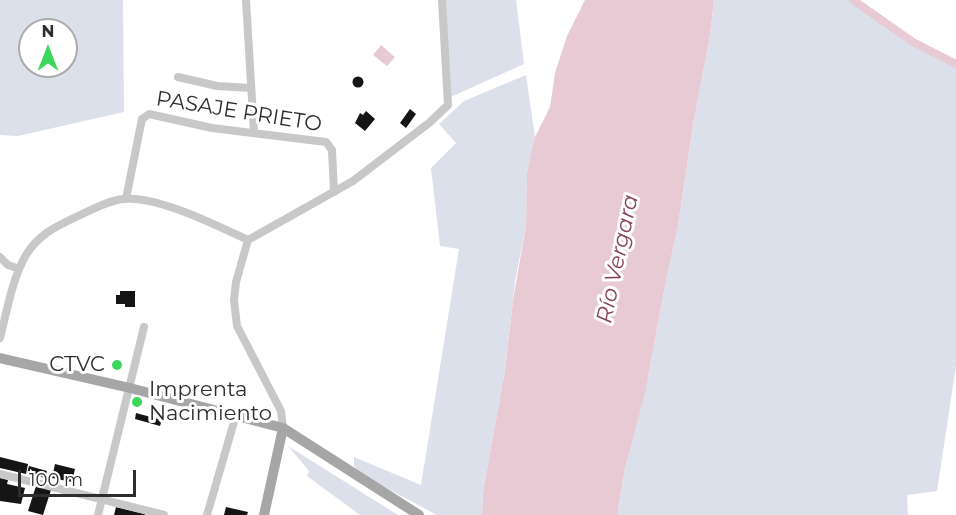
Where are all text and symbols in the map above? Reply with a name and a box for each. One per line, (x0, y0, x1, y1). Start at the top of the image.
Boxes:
north arrow (18, 18, 78, 78)
text: N (42, 22, 54, 41)
street label: PASAJE PRIETO (154, 86, 324, 138)
water label: Río Vergara (591, 192, 645, 326)
place label: CTVC (49, 352, 105, 378)
marker: CTVC (110, 358, 124, 372)
place label: Imprenta Nacimiento (149, 377, 272, 427)
marker: Imprenta Nacimiento (130, 395, 144, 409)
scale bar (21, 458, 140, 496)
text: 100 m (29, 469, 83, 491)

